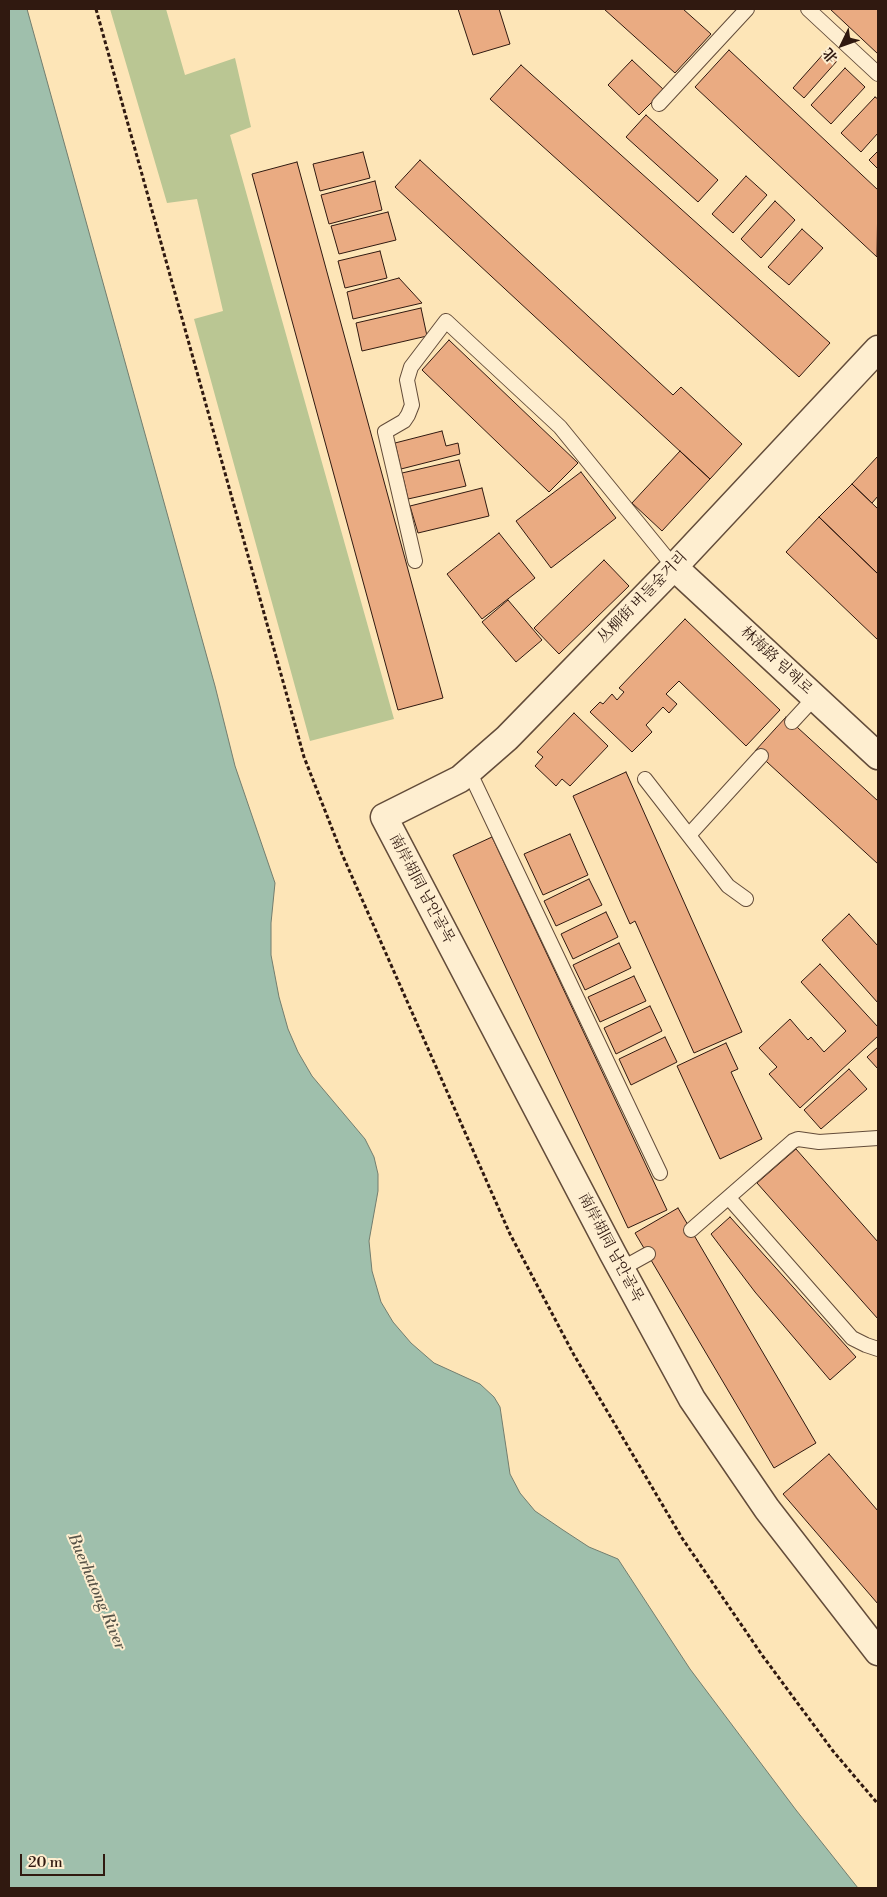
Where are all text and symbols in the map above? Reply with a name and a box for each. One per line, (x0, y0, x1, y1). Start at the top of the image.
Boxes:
north arrow (817, 20, 867, 70)
text: 北 (819, 44, 842, 66)
street label: 丛柳街 버들숲거리 (595, 548, 691, 648)
street label: 林海路 림해로 (736, 623, 816, 699)
street label: 南岸胡同 남안골목 (385, 831, 457, 947)
street label: 南岸胡同 남안골목 (574, 1190, 646, 1306)
water label: Buerhatong River (63, 1531, 129, 1653)
scale bar (22, 1844, 108, 1876)
text: 20 m (28, 1853, 63, 1872)

